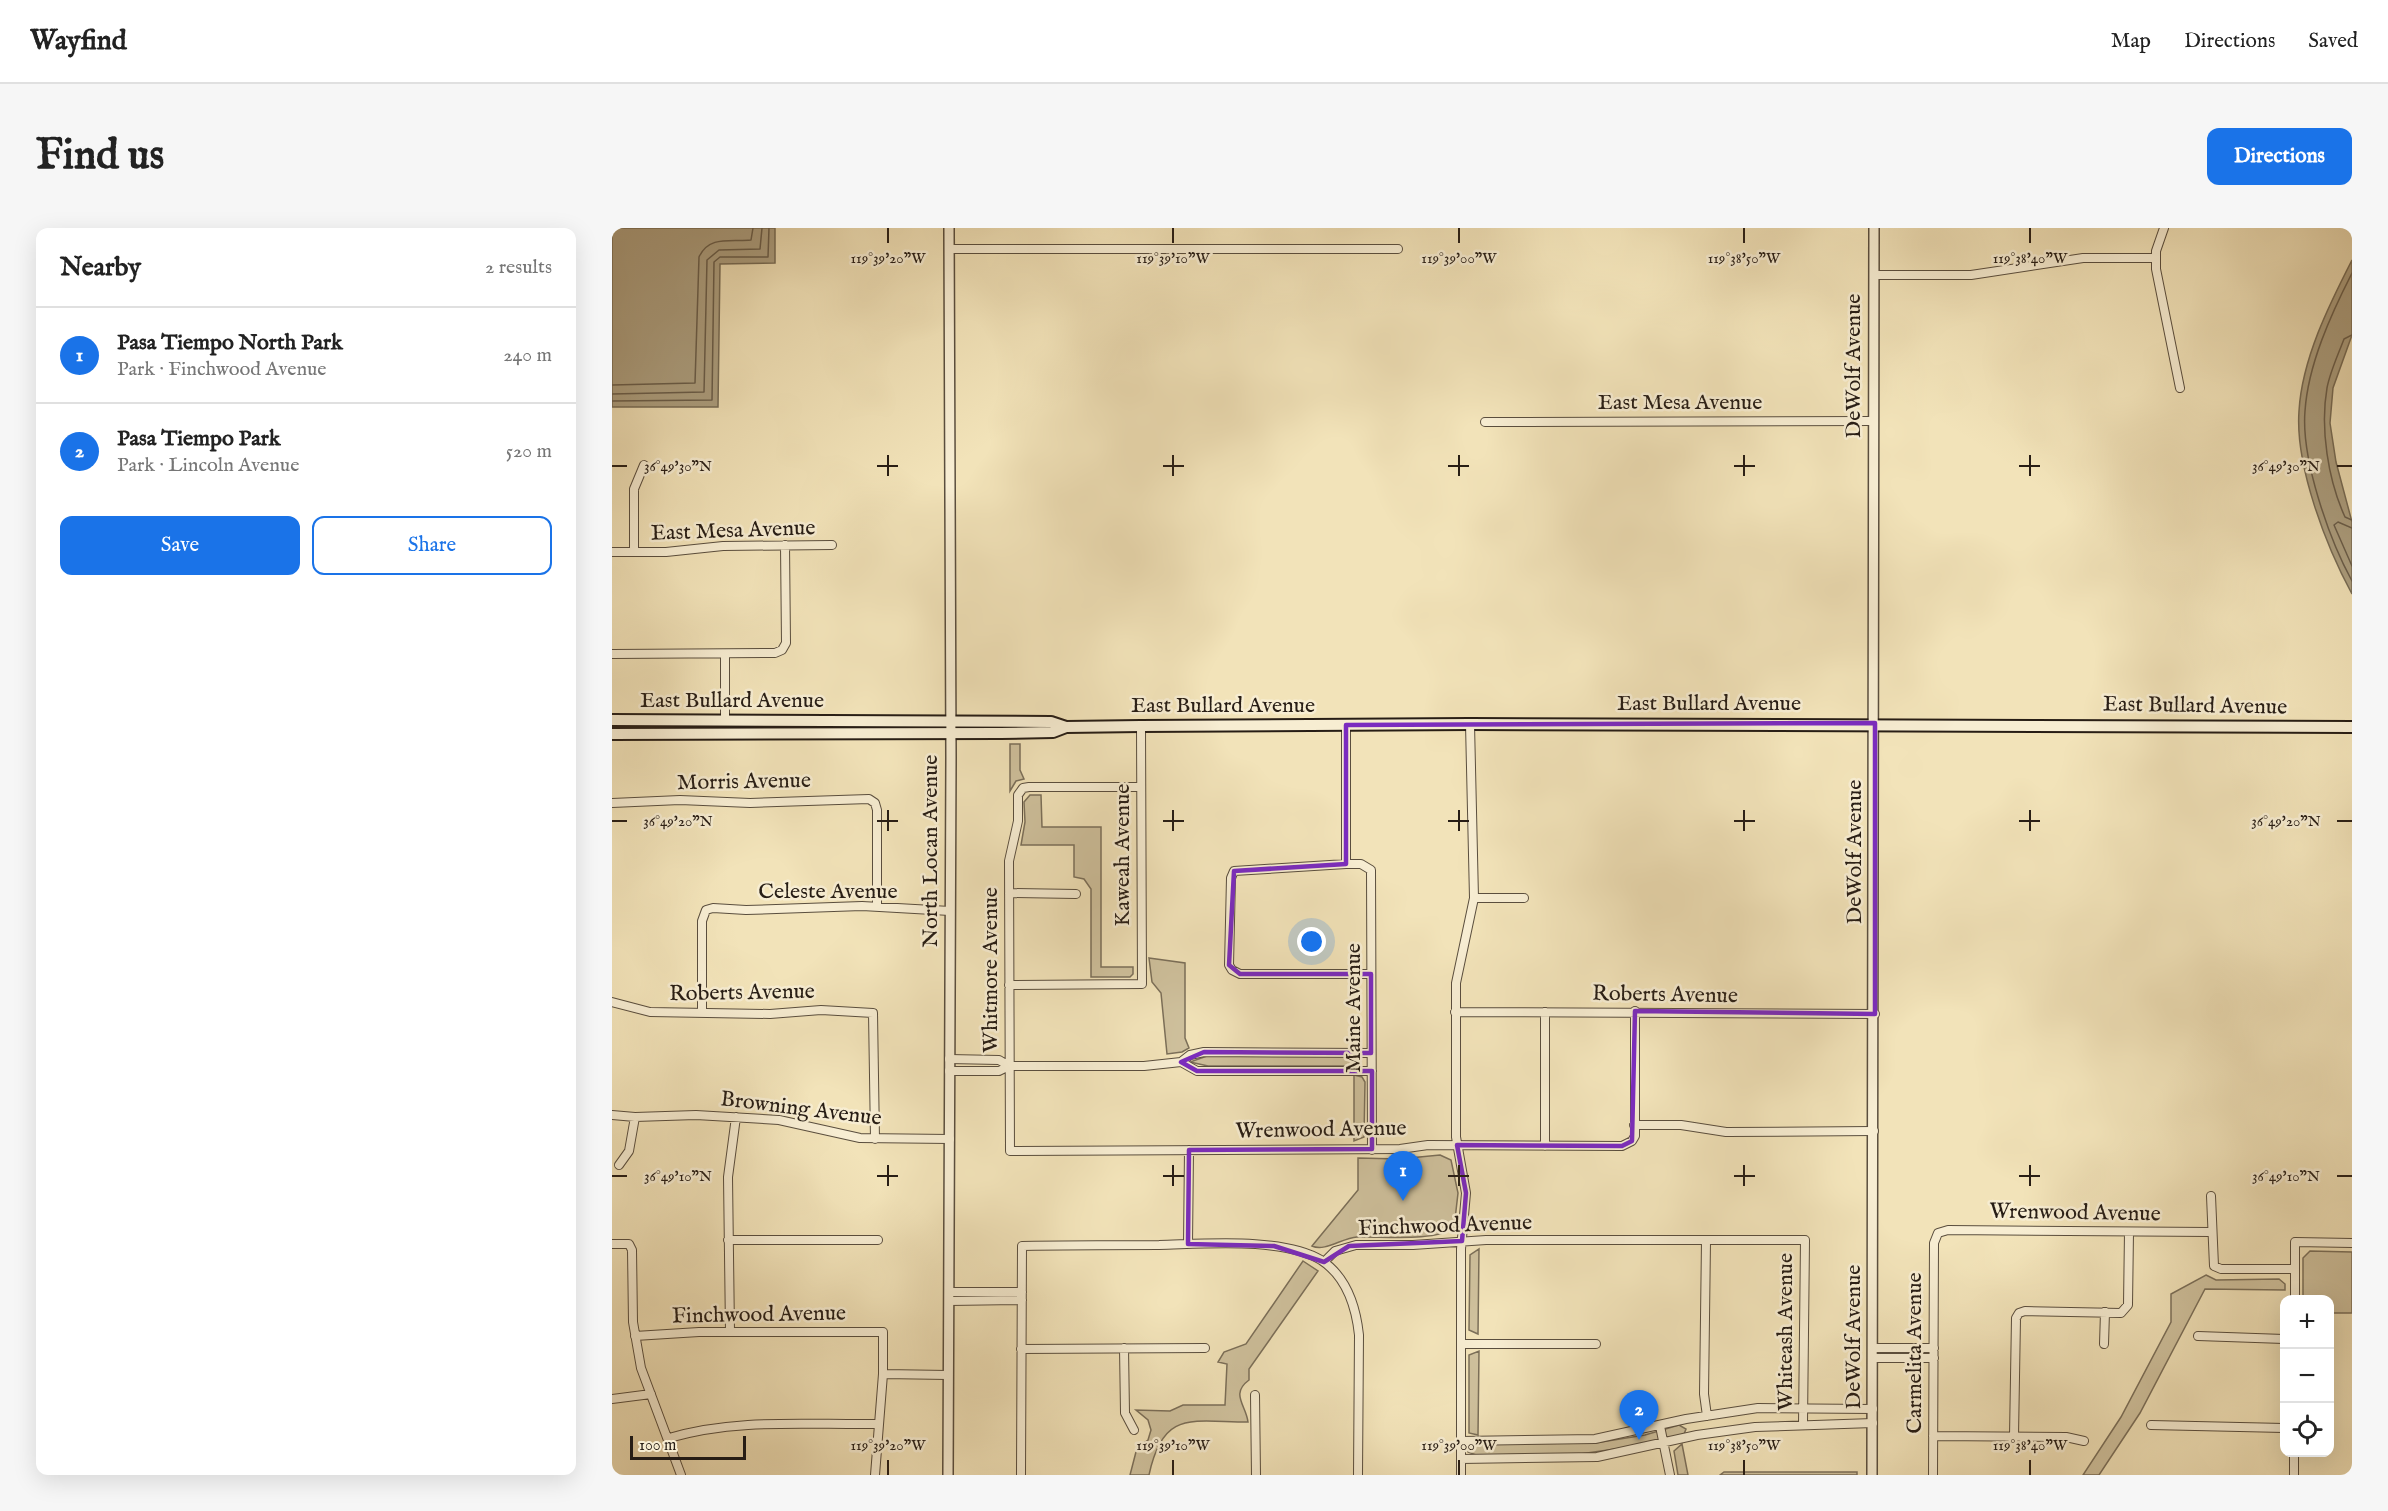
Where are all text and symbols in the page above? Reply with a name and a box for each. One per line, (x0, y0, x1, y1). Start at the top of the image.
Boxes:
text: Wayfind (30, 24, 127, 59)
text: Map (2111, 28, 2151, 55)
text: Directions (2184, 28, 2275, 55)
text: Saved (2308, 28, 2358, 55)
button: Directions (2207, 128, 2352, 185)
text: Find us (36, 130, 164, 183)
text: 119°39'20"W (851, 249, 926, 268)
text: 119°39'10"W (1136, 249, 1210, 268)
text: 119°39'00"W (1421, 249, 1497, 268)
text: 119°38'50"W (1708, 249, 1781, 268)
text: 119°38'40"W (1993, 249, 2068, 268)
text: Nearby (60, 251, 141, 284)
text: 2 results (485, 255, 552, 280)
street label: DeWolf Avenue (1840, 294, 1868, 438)
text: Pasa Tiempo North Park (117, 329, 343, 357)
text: 1 (76, 343, 83, 368)
text: 240 m (503, 343, 552, 368)
text: Park · Finchwood Avenue (117, 357, 327, 382)
street label: East Mesa Avenue (1598, 389, 1762, 417)
text: Pasa Tiempo Park (117, 425, 280, 453)
text: 2 (75, 439, 84, 464)
text: 520 m (506, 439, 552, 464)
text: Park · Lincoln Avenue (117, 453, 299, 478)
text: 36°49'30"N (644, 457, 712, 476)
text: 36°49'30"N (2252, 457, 2320, 476)
street label: East Mesa Avenue (650, 514, 816, 548)
button: Save (60, 516, 300, 575)
button: Share (312, 516, 552, 575)
street label: East Bullard Avenue (640, 687, 824, 715)
street label: East Bullard Avenue (1617, 690, 1801, 718)
street label: East Bullard Avenue (2103, 690, 2287, 722)
street label: East Bullard Avenue (1131, 692, 1315, 720)
street label: North Locan Avenue (917, 755, 945, 947)
street label: Morris Avenue (677, 767, 811, 797)
street label: DeWolf Avenue (1841, 780, 1869, 924)
street label: Kaweah Avenue (1109, 784, 1137, 926)
text: 36°49'20"N (643, 812, 713, 831)
text: 36°49'20"N (2251, 812, 2321, 831)
street label: Celeste Avenue (758, 878, 898, 906)
street label: Whitmore Avenue (977, 887, 1005, 1053)
your location (1297, 927, 1326, 956)
street label: Maine Avenue (1340, 943, 1368, 1073)
street label: Roberts Avenue (669, 978, 815, 1008)
street label: Roberts Avenue (1592, 980, 1738, 1010)
street label: Browning Avenue (719, 1085, 883, 1133)
street label: Wrenwood Avenue (1235, 1115, 1407, 1145)
pin: 1 (1384, 1152, 1422, 1201)
text: 36°49'10"N (644, 1167, 712, 1186)
text: 36°49'10"N (2252, 1167, 2320, 1186)
street label: Wrenwood Avenue (1989, 1198, 2161, 1228)
street label: Finchwood Avenue (1357, 1209, 1533, 1243)
street label: Whiteash Avenue (1772, 1253, 1800, 1411)
street label: DeWolf Avenue (1840, 1265, 1868, 1409)
street label: Carmelita Avenue (1901, 1272, 1929, 1434)
map controls (2280, 1295, 2334, 1457)
button: + (2280, 1295, 2334, 1349)
street label: Finchwood Avenue (672, 1299, 846, 1331)
button: − (2280, 1349, 2334, 1403)
pin: 2 (1620, 1390, 1658, 1440)
button: locate (2280, 1403, 2334, 1457)
scale bar (630, 1433, 746, 1460)
text: 100 m (639, 1436, 676, 1456)
text: 119°39'20"W (851, 1436, 926, 1455)
text: 119°39'10"W (1136, 1436, 1210, 1455)
text: 119°39'00"W (1421, 1436, 1497, 1455)
text: 119°38'50"W (1708, 1436, 1781, 1455)
text: 119°38'40"W (1993, 1436, 2068, 1455)

